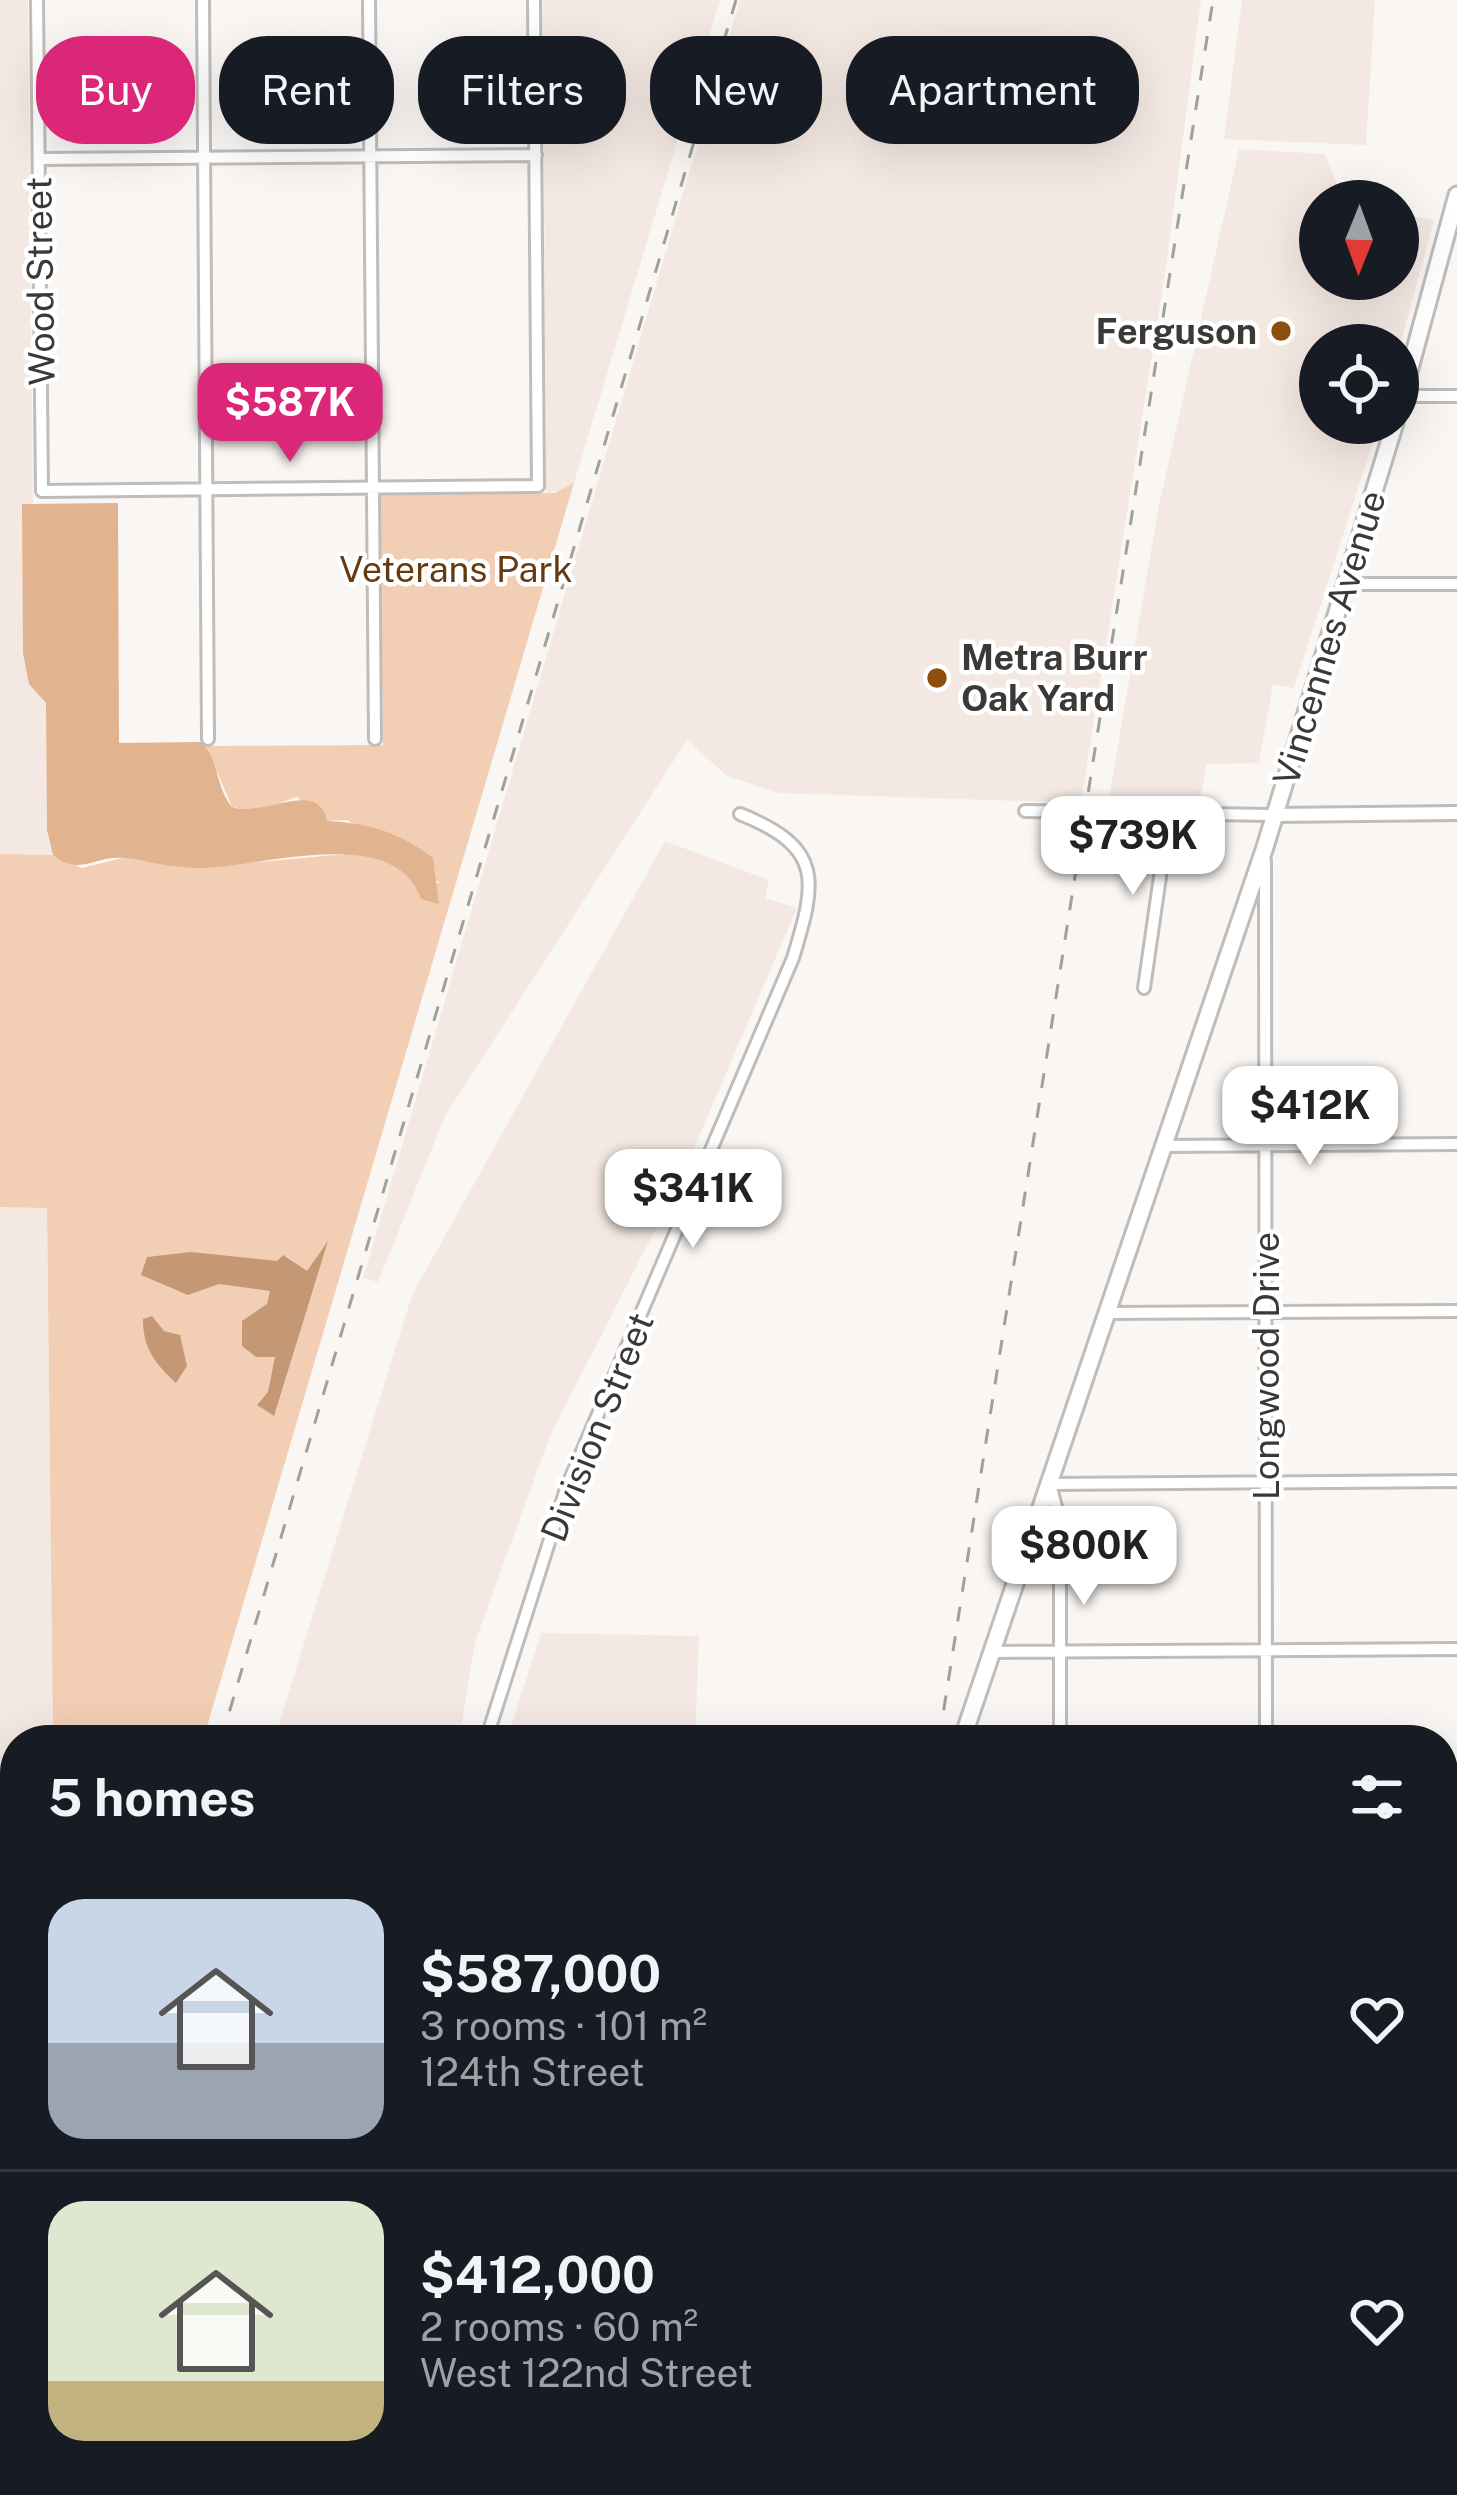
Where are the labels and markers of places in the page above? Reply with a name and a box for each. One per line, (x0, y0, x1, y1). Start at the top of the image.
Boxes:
place label: Ferguson (1096, 310, 1257, 352)
marker: Ferguson (1268, 318, 1294, 344)
pin: $587K (206, 363, 374, 465)
place label: Metra Burr Oak Yard (961, 636, 1148, 719)
marker: Metra Burr Oak Yard (924, 665, 950, 691)
pin: $739K (1049, 796, 1217, 898)
pin: $412K (1226, 1066, 1394, 1168)
pin: $341K (609, 1149, 777, 1251)
pin: $800K (1000, 1506, 1168, 1608)

